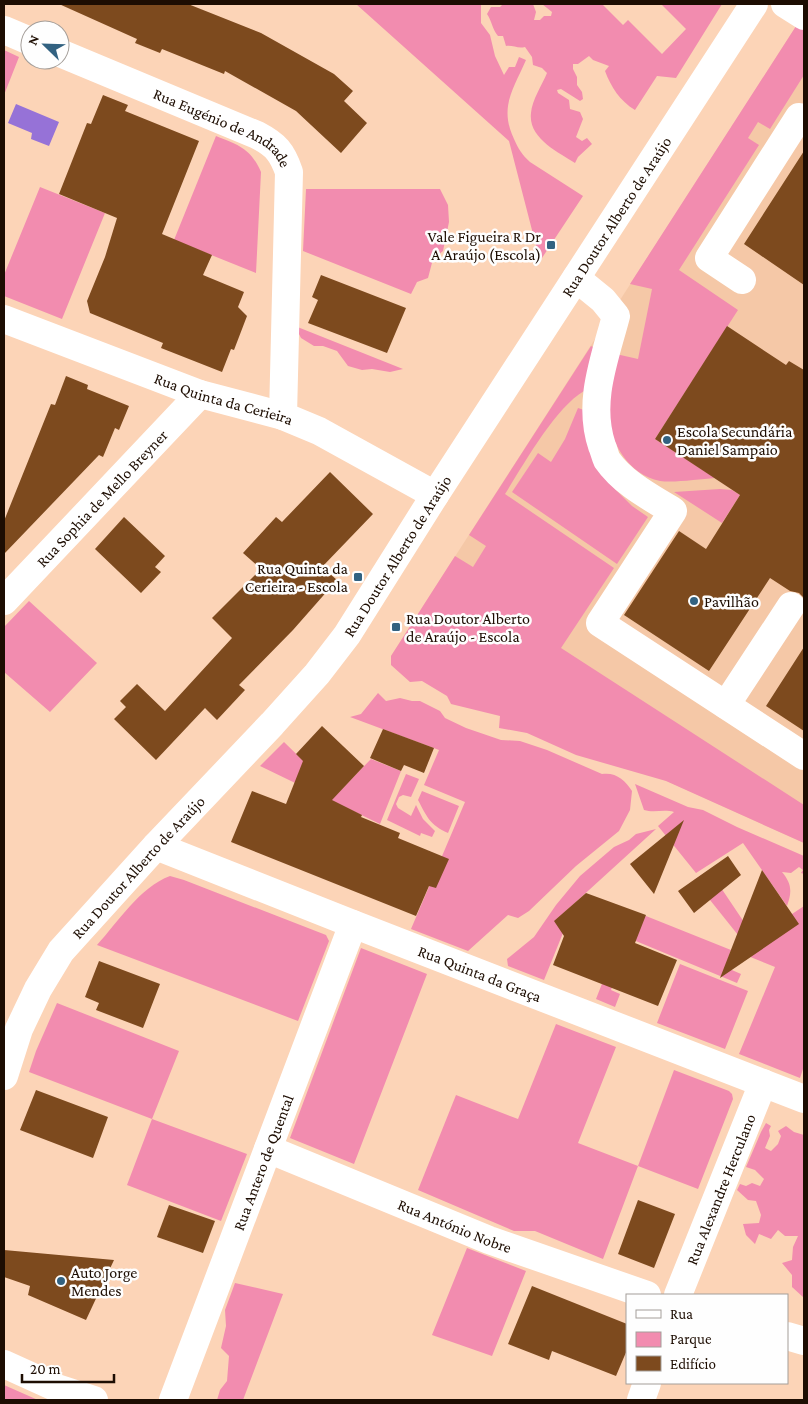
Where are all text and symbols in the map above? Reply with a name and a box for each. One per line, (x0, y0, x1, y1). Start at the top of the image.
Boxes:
north arrow (20, 20, 70, 70)
text: N (24, 32, 42, 47)
street label: Rua Eugénio de Andrade (151, 84, 295, 170)
street label: Rua Doutor Alberto de Araújo (558, 133, 674, 300)
place label: Vale Figueira R Dr A Araújo (Escola) (428, 228, 541, 264)
marker: Vale Figueira R Dr A Araújo (Escola) (545, 239, 557, 251)
street label: Rua Quinta da Cerieira (152, 369, 296, 428)
place label: Escola Secundária Daniel Sampaio (677, 423, 793, 459)
street label: Rua Sophia de Mello Breyner (33, 426, 171, 570)
marker: Escola Secundária Daniel Sampaio (661, 434, 673, 446)
street label: Rua Doutor Alberto de Araújo (340, 472, 454, 640)
place label: Rua Quinta da Cerieira - Escola (245, 560, 349, 595)
marker: Rua Quinta da Cerieira - Escola (352, 571, 364, 583)
place label: Pavilhão (704, 593, 759, 610)
marker: Pavilhão (688, 595, 700, 607)
place label: Rua Doutor Alberto de Araújo - Escola (406, 610, 530, 646)
marker: Rua Doutor Alberto de Araújo - Escola (390, 621, 402, 633)
street label: Rua Doutor Alberto de Araújo (68, 792, 208, 942)
street label: Rua Quinta da Graça (416, 942, 545, 1005)
street label: Rua Antero de Quental (229, 1092, 296, 1233)
street label: Rua Alexandre Herculano (683, 1111, 758, 1267)
street label: Rua António Nobre (396, 1195, 514, 1256)
place label: Auto Jorge Mendes (71, 1264, 137, 1299)
marker: Auto Jorge Mendes (55, 1275, 67, 1287)
legend (626, 1294, 788, 1384)
text: Rua (670, 1306, 693, 1322)
text: Parque (670, 1331, 712, 1348)
scale bar (22, 1352, 115, 1384)
text: Edifício (670, 1356, 716, 1372)
text: 20 m (30, 1361, 61, 1377)

